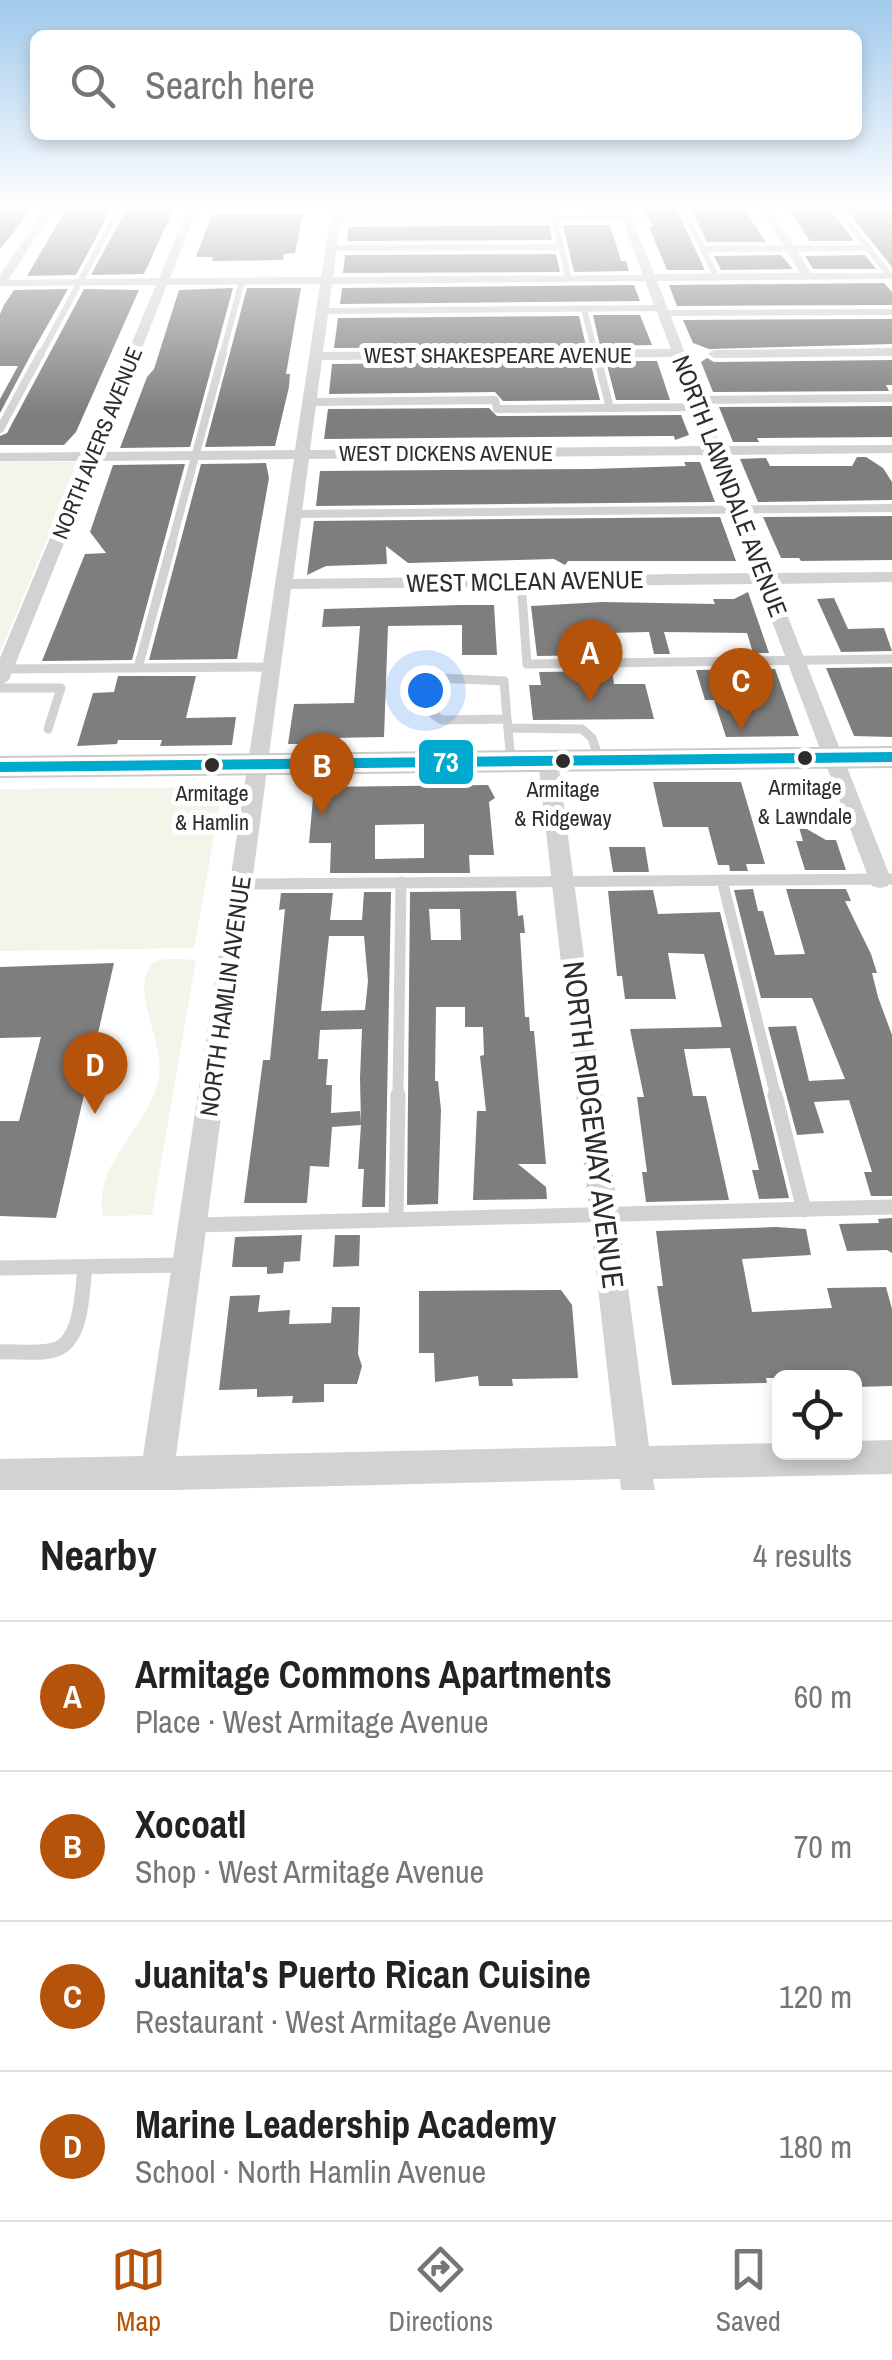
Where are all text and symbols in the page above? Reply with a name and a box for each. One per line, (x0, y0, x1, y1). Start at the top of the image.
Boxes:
search box (30, 30, 862, 140)
icon: search (65, 58, 120, 113)
text: Search here (145, 60, 315, 111)
street label: WEST SHAKESPEARE AVENUE (364, 340, 632, 370)
street label: NORTH AVERS AVENUE (45, 343, 149, 543)
street label: NORTH LAWNDALE AVENUE (664, 350, 796, 622)
street label: WEST DICKENS AVENUE (339, 438, 553, 468)
street label: WEST MCLEAN AVENUE (406, 562, 644, 600)
pin: A (558, 620, 622, 702)
pin: C (708, 648, 774, 730)
your location (400, 665, 451, 716)
pin: B (290, 732, 354, 815)
line badge: 73 (417, 738, 475, 786)
text: 73 (433, 743, 459, 781)
marker: Armitage & Lawndale (795, 748, 815, 768)
marker: Armitage & Ridgeway (553, 751, 573, 771)
marker: Armitage & Hamlin (202, 755, 222, 775)
place label: Armitage & Lawndale (758, 772, 852, 831)
place label: Armitage & Ridgeway (514, 774, 612, 833)
place label: Armitage & Hamlin (174, 778, 249, 837)
street label: NORTH HAMLIN AVENUE (191, 873, 259, 1119)
street label: NORTH RIDGEWAY AVENUE (554, 959, 634, 1291)
pin: D (62, 1032, 128, 1114)
map controls (772, 1370, 862, 1460)
button: locate (772, 1370, 862, 1460)
text: Nearby (40, 1527, 157, 1583)
text: 4 results (753, 1534, 852, 1577)
text: Armitage Commons Apartments (135, 1649, 612, 1700)
text: A (63, 1675, 82, 1718)
text: 60 m (794, 1675, 852, 1718)
text: Place · West Armitage Avenue (135, 1700, 489, 1743)
text: Xocoatl (135, 1799, 246, 1850)
text: B (63, 1825, 82, 1868)
text: 70 m (794, 1825, 852, 1868)
text: Shop · West Armitage Avenue (135, 1850, 484, 1893)
text: Juanita's Puerto Rican Cuisine (135, 1949, 591, 2000)
text: C (63, 1975, 82, 2018)
text: 120 m (779, 1975, 852, 2018)
text: Restaurant · West Armitage Avenue (135, 2000, 551, 2043)
text: Marine Leadership Academy (135, 2099, 556, 2150)
text: D (63, 2125, 82, 2168)
text: 180 m (779, 2125, 852, 2168)
text: School · North Hamlin Avenue (135, 2150, 486, 2193)
tab: Map (111, 2242, 166, 2340)
tab: Directions (389, 2242, 493, 2340)
tab: Saved (716, 2242, 781, 2340)

